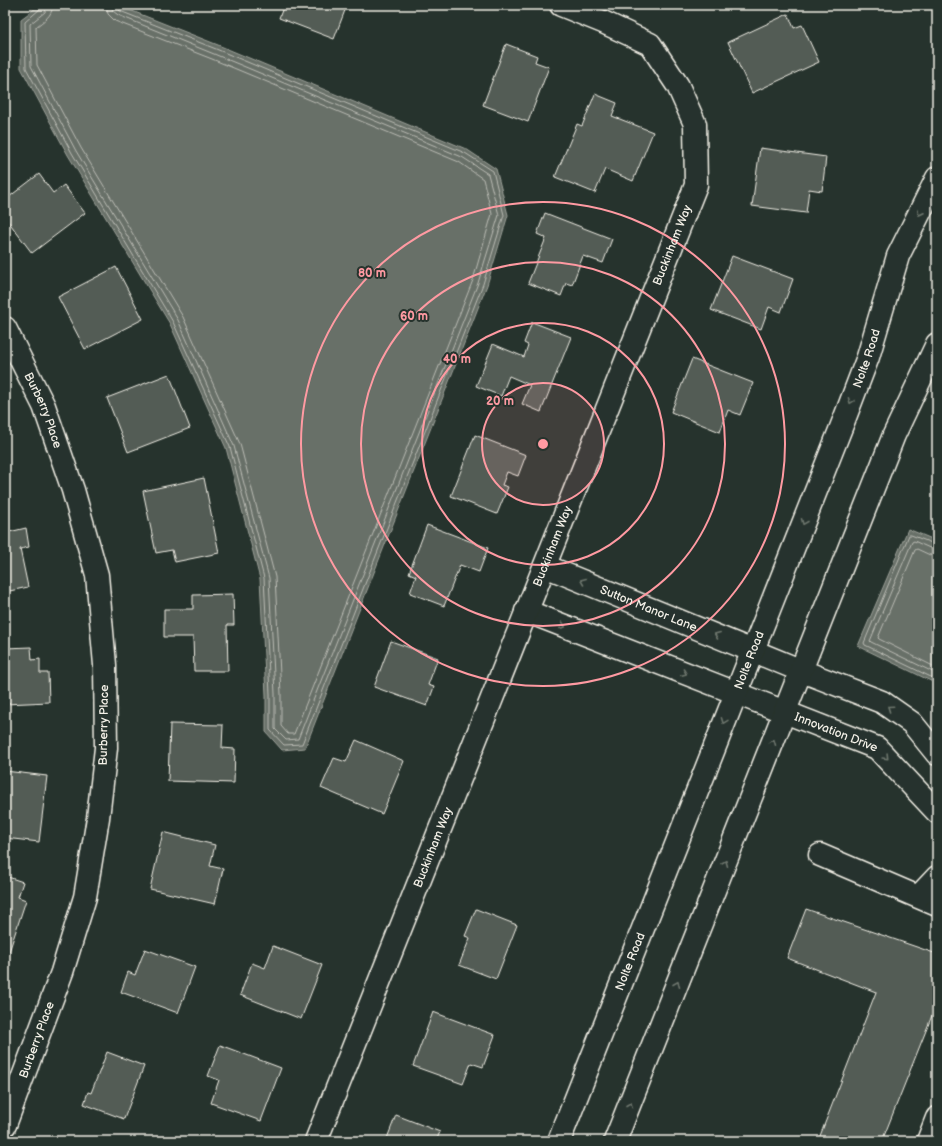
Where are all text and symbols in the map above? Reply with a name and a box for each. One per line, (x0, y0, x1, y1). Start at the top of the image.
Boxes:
street label: Buckinham Way (649, 202, 695, 288)
one-way arrow (917, 209, 924, 217)
text: 80 m (358, 266, 386, 281)
text: 60 m (400, 309, 428, 324)
street label: Nolte Road (849, 327, 883, 390)
text: 40 m (443, 352, 471, 367)
street label: Burberry Place (21, 370, 66, 450)
text: 20 m (486, 394, 514, 409)
one-way arrow (848, 397, 856, 404)
centre of rings (536, 437, 550, 451)
street label: Buckinham Way (530, 503, 575, 589)
one-way arrow (800, 518, 808, 525)
one-way arrow (580, 578, 587, 586)
street label: Sutton Manor Lane (598, 582, 699, 635)
one-way arrow (559, 621, 566, 629)
street label: Nolte Road (731, 629, 767, 691)
one-way arrow (713, 632, 720, 640)
one-way arrow (680, 668, 687, 676)
street label: Burberry Place (96, 685, 112, 765)
one-way arrow (887, 705, 894, 713)
street label: Innovation Drive (792, 709, 880, 755)
one-way arrow (721, 717, 729, 724)
one-way arrow (769, 739, 777, 746)
one-way arrow (881, 752, 889, 760)
street label: Buckinham Way (410, 804, 456, 890)
one-way arrow (721, 859, 729, 866)
street label: Nolte Road (612, 930, 648, 993)
one-way arrow (673, 980, 681, 987)
street label: Burberry Place (16, 1000, 58, 1080)
one-way arrow (625, 1101, 633, 1108)

